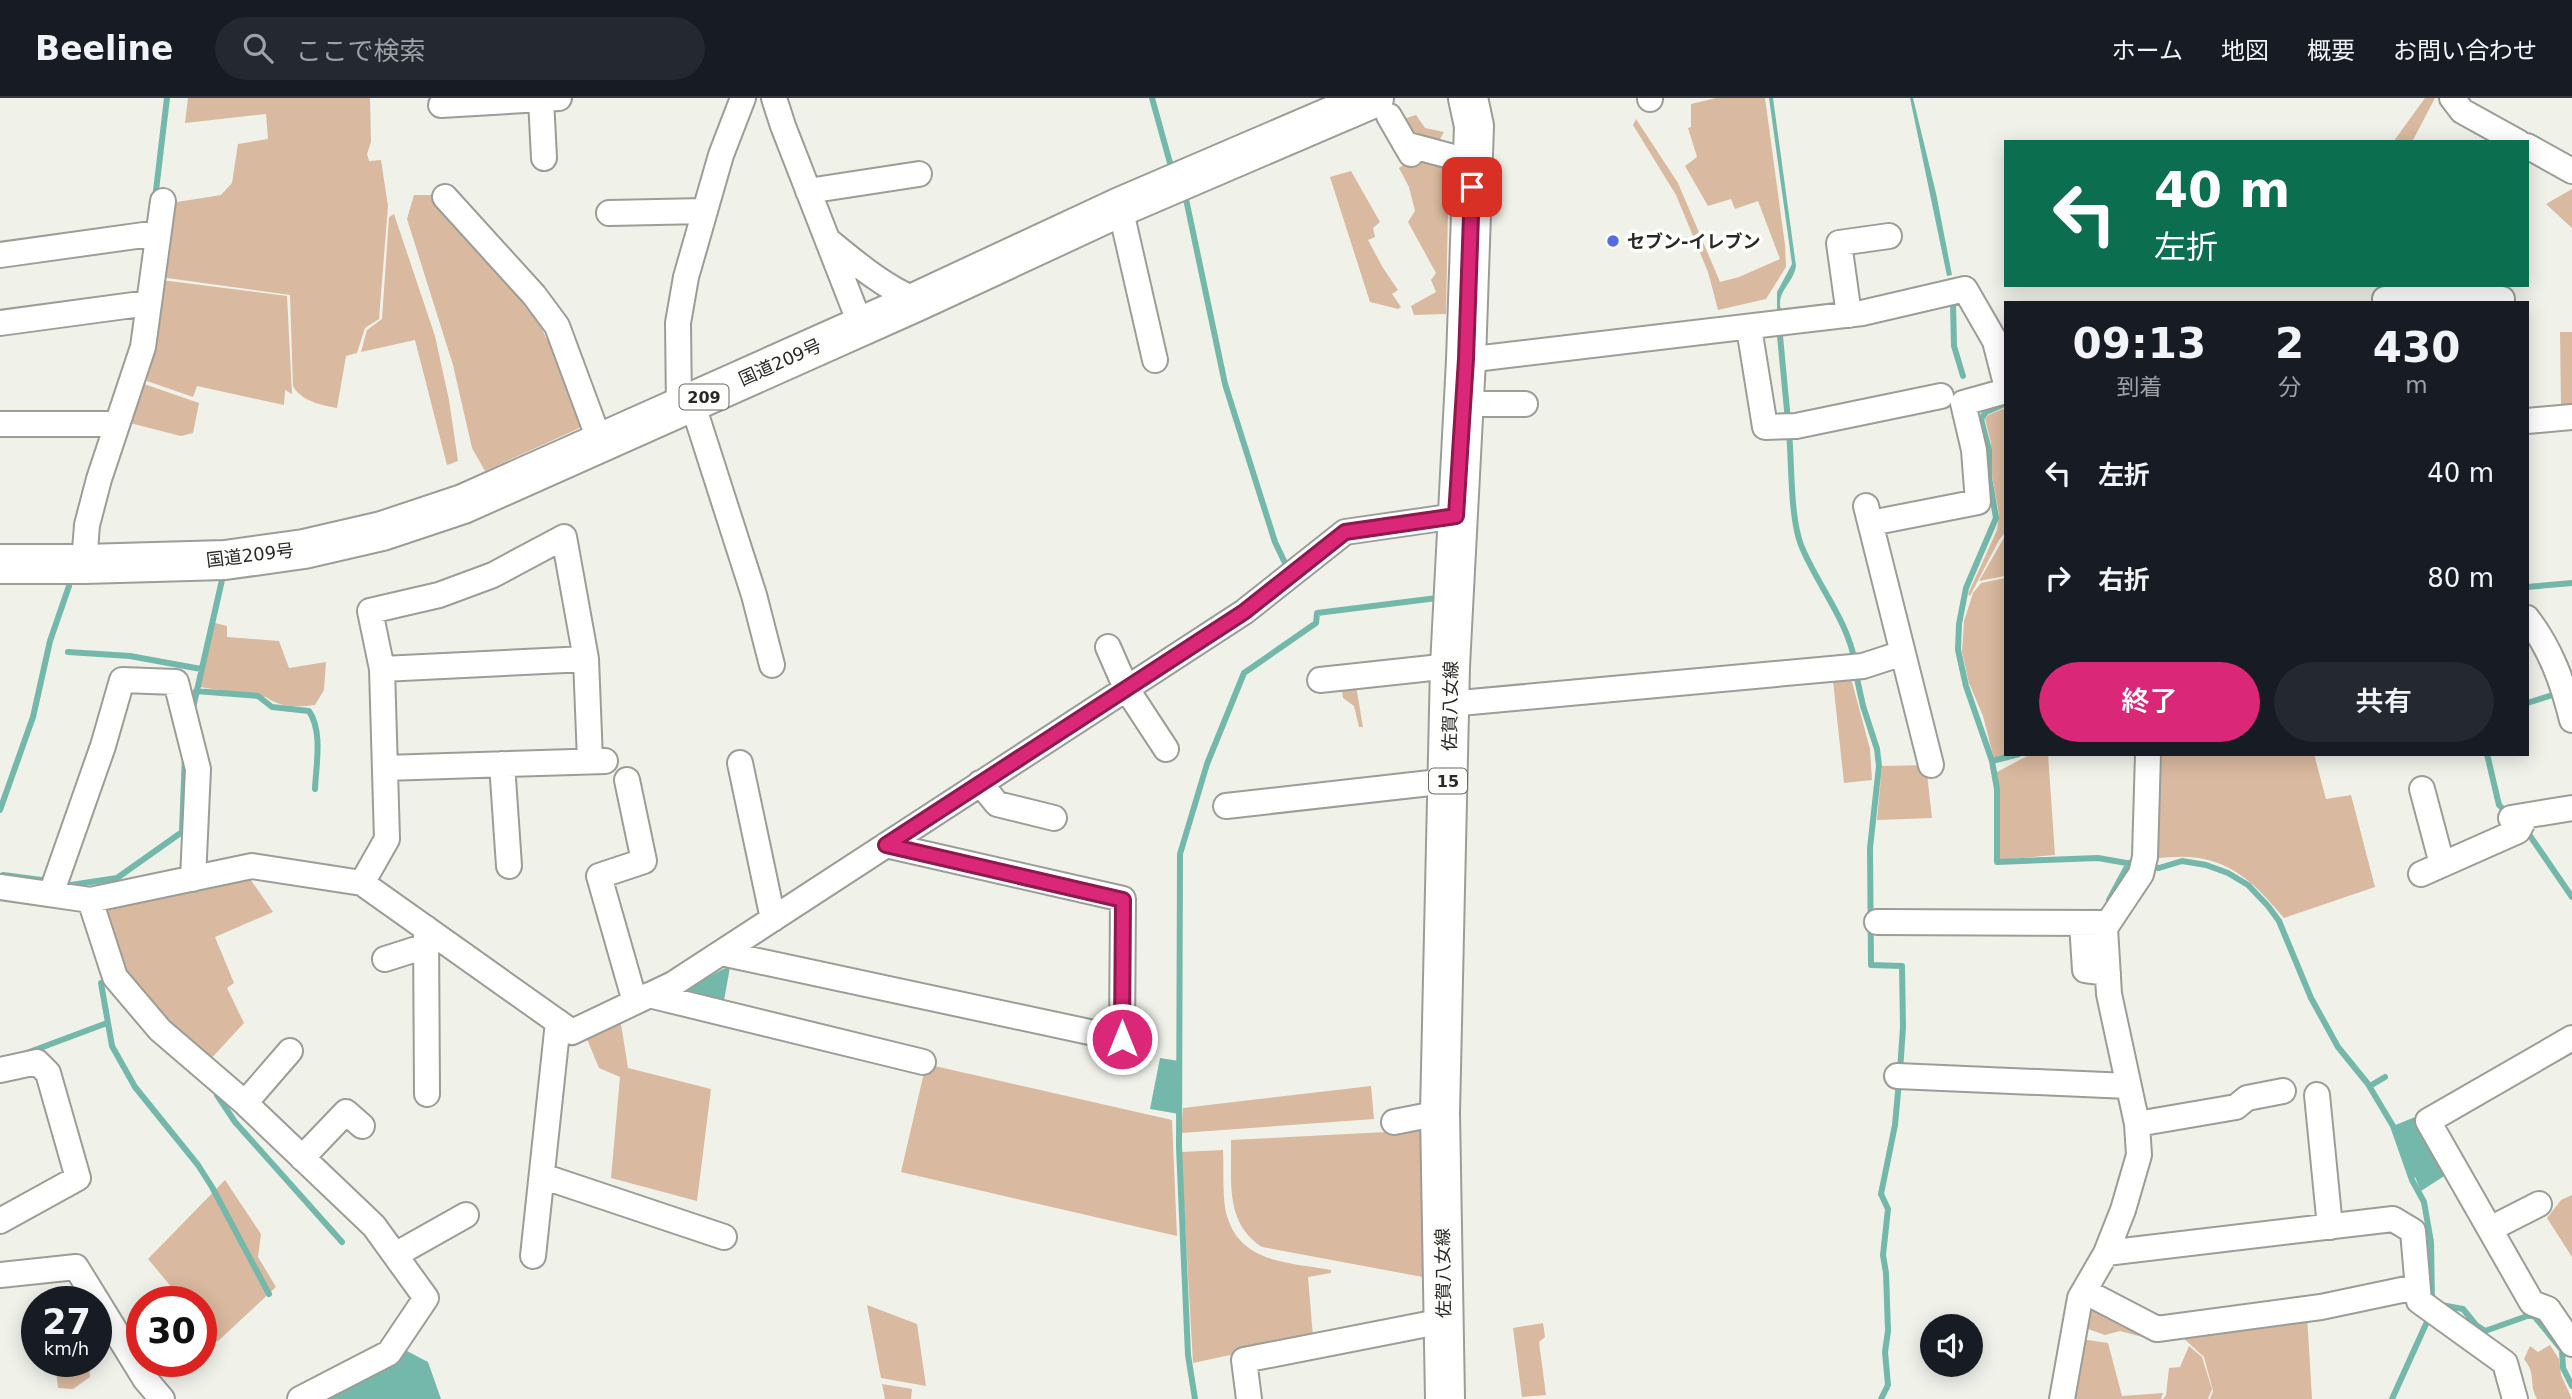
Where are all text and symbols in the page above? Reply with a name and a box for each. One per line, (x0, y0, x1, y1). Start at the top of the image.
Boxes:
search box (215, 17, 705, 80)
text: Beeline (35, 29, 173, 68)
icon: search (239, 29, 277, 67)
text: ここで検索 (295, 36, 425, 66)
text: ホーム (2112, 37, 2183, 65)
text: 地図 (2221, 37, 2269, 65)
text: 概要 (2307, 37, 2355, 65)
text: お問い合わせ (2393, 37, 2537, 65)
pin (1442, 157, 1502, 217)
text: 40 m (2154, 162, 2290, 219)
icon: arrive (1453, 168, 1491, 206)
icon: left (2039, 168, 2130, 259)
text: 左折 (2154, 228, 2218, 266)
place label: セブン-イレブン (1627, 231, 1760, 252)
marker: セブン-イレブン (1605, 233, 1621, 249)
text: 09:13 (2073, 319, 2206, 368)
text: 2 (2275, 319, 2304, 368)
text: 430 (2373, 323, 2460, 372)
street label: 国道209号 (735, 334, 825, 390)
text: m (2405, 372, 2428, 398)
text: 到着 (2116, 374, 2162, 400)
text: 分 (2278, 374, 2301, 400)
road number: 209 (680, 384, 728, 410)
icon: left (2039, 454, 2077, 492)
text: 40 m (2427, 458, 2494, 488)
text: 左折 (2098, 460, 2150, 490)
street label: 国道209号 (205, 539, 295, 571)
icon: right (2039, 559, 2077, 597)
text: 80 m (2427, 563, 2494, 593)
text: 右折 (2098, 565, 2150, 595)
street label: 佐賀八女線 (1439, 661, 1461, 751)
button: 終了 (2039, 662, 2260, 742)
button: 共有 (2274, 662, 2494, 742)
road number: 15 (1429, 768, 1467, 794)
position arrow (1085, 1002, 1159, 1076)
street label: 佐賀八女線 (1432, 1228, 1454, 1318)
speed limit sign: 30 (126, 1286, 217, 1377)
text: 27 (42, 1302, 91, 1342)
map controls (1920, 1314, 1983, 1377)
button: sound (1920, 1314, 1983, 1377)
text: km/h (44, 1338, 89, 1359)

